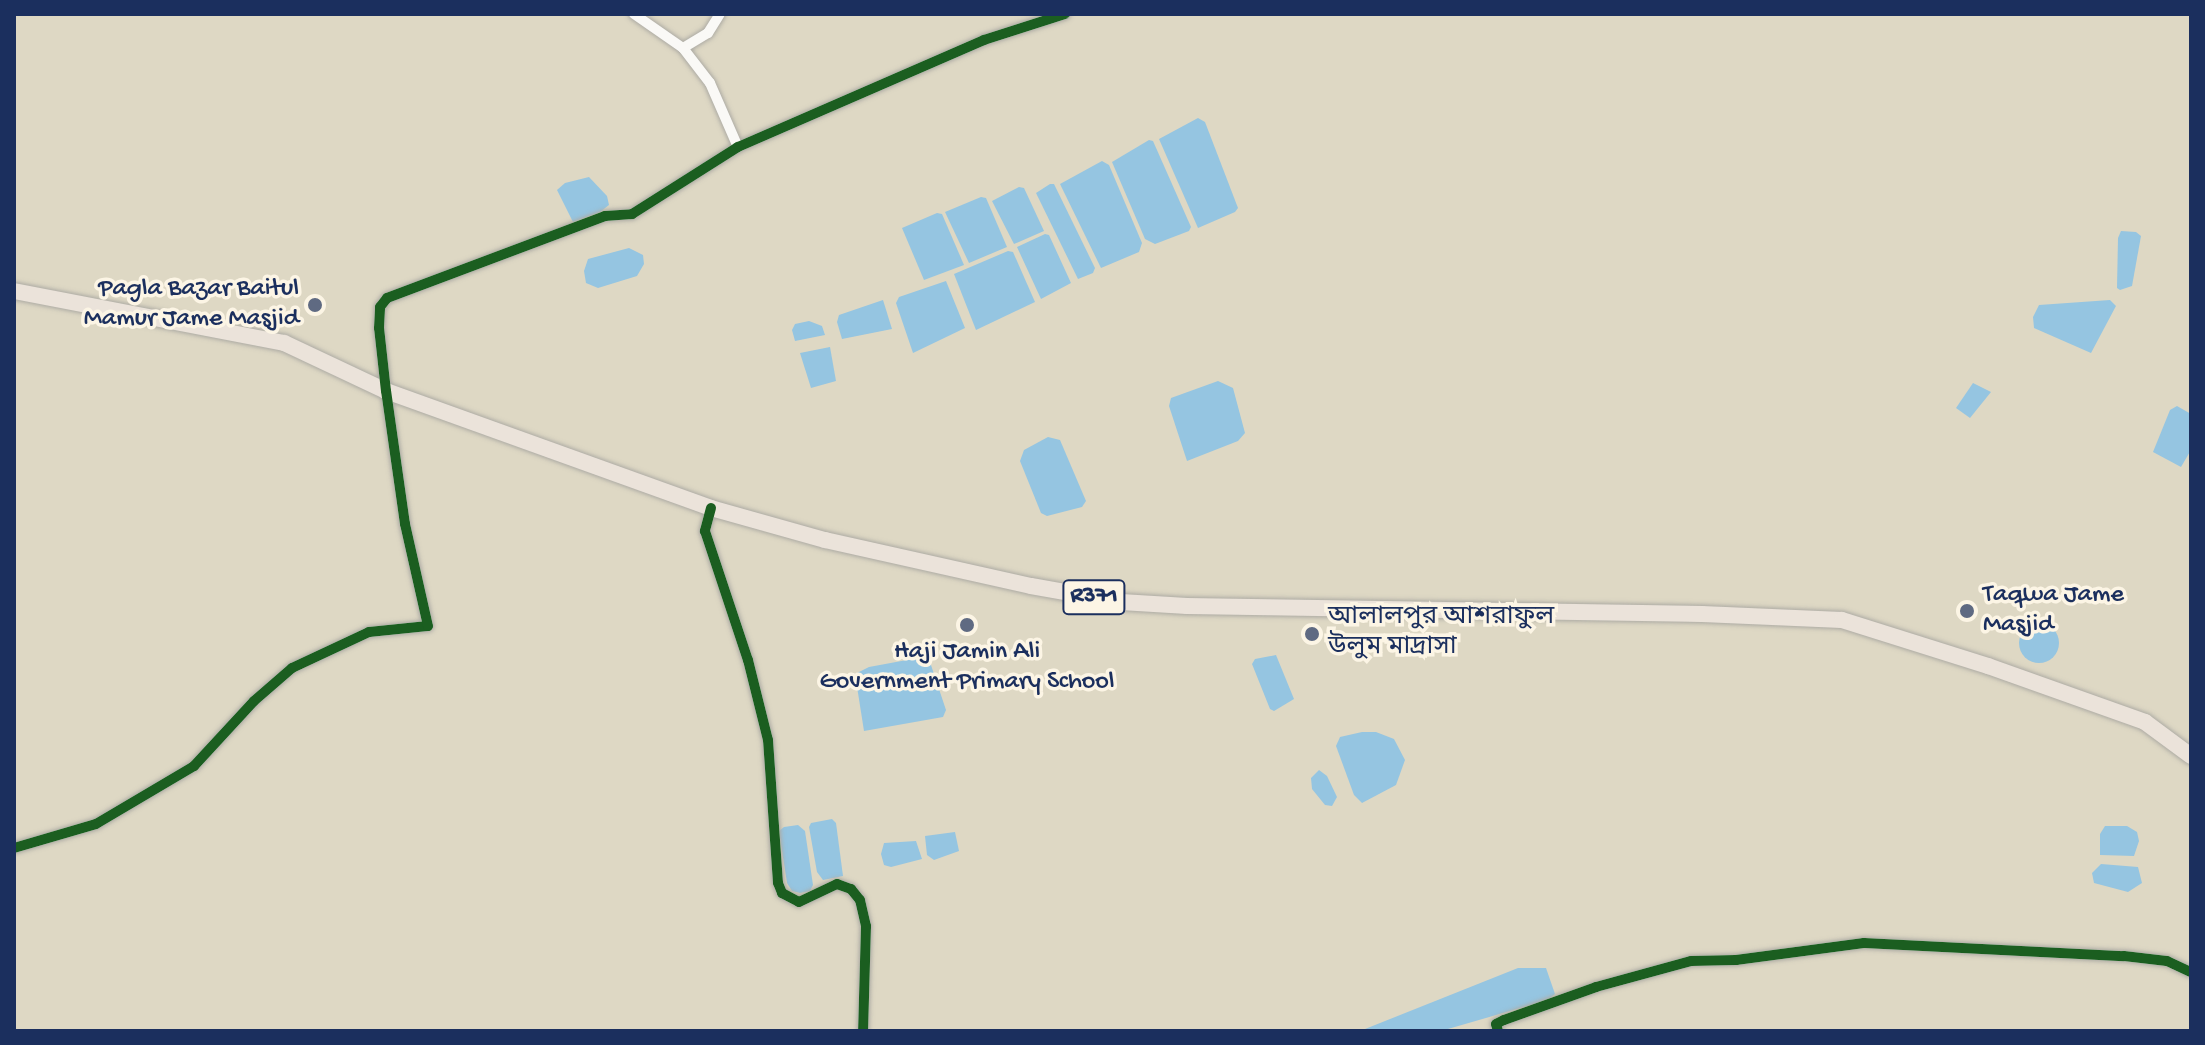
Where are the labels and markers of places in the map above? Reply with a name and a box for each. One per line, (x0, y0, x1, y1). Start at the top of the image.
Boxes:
place label: Pagla Bazar Baitul Mamur Jame Masjid (84, 274, 299, 336)
marker: Pagla Bazar Baitul Mamur Jame Masjid (306, 296, 324, 314)
place label: Taqwa Jame Masjid (1983, 580, 2124, 642)
marker: Taqwa Jame Masjid (1958, 602, 1976, 620)
place label: আলালপুর আশরাফুল উলুম মাদ্রাসা (1328, 603, 1554, 664)
marker: Haji Jamin Ali Government Primary School (958, 616, 976, 634)
marker: আলালপুর আশরাফুল উলুম মাদ্রাসা (1303, 625, 1321, 643)
place label: Haji Jamin Ali Government Primary School (819, 637, 1115, 698)

